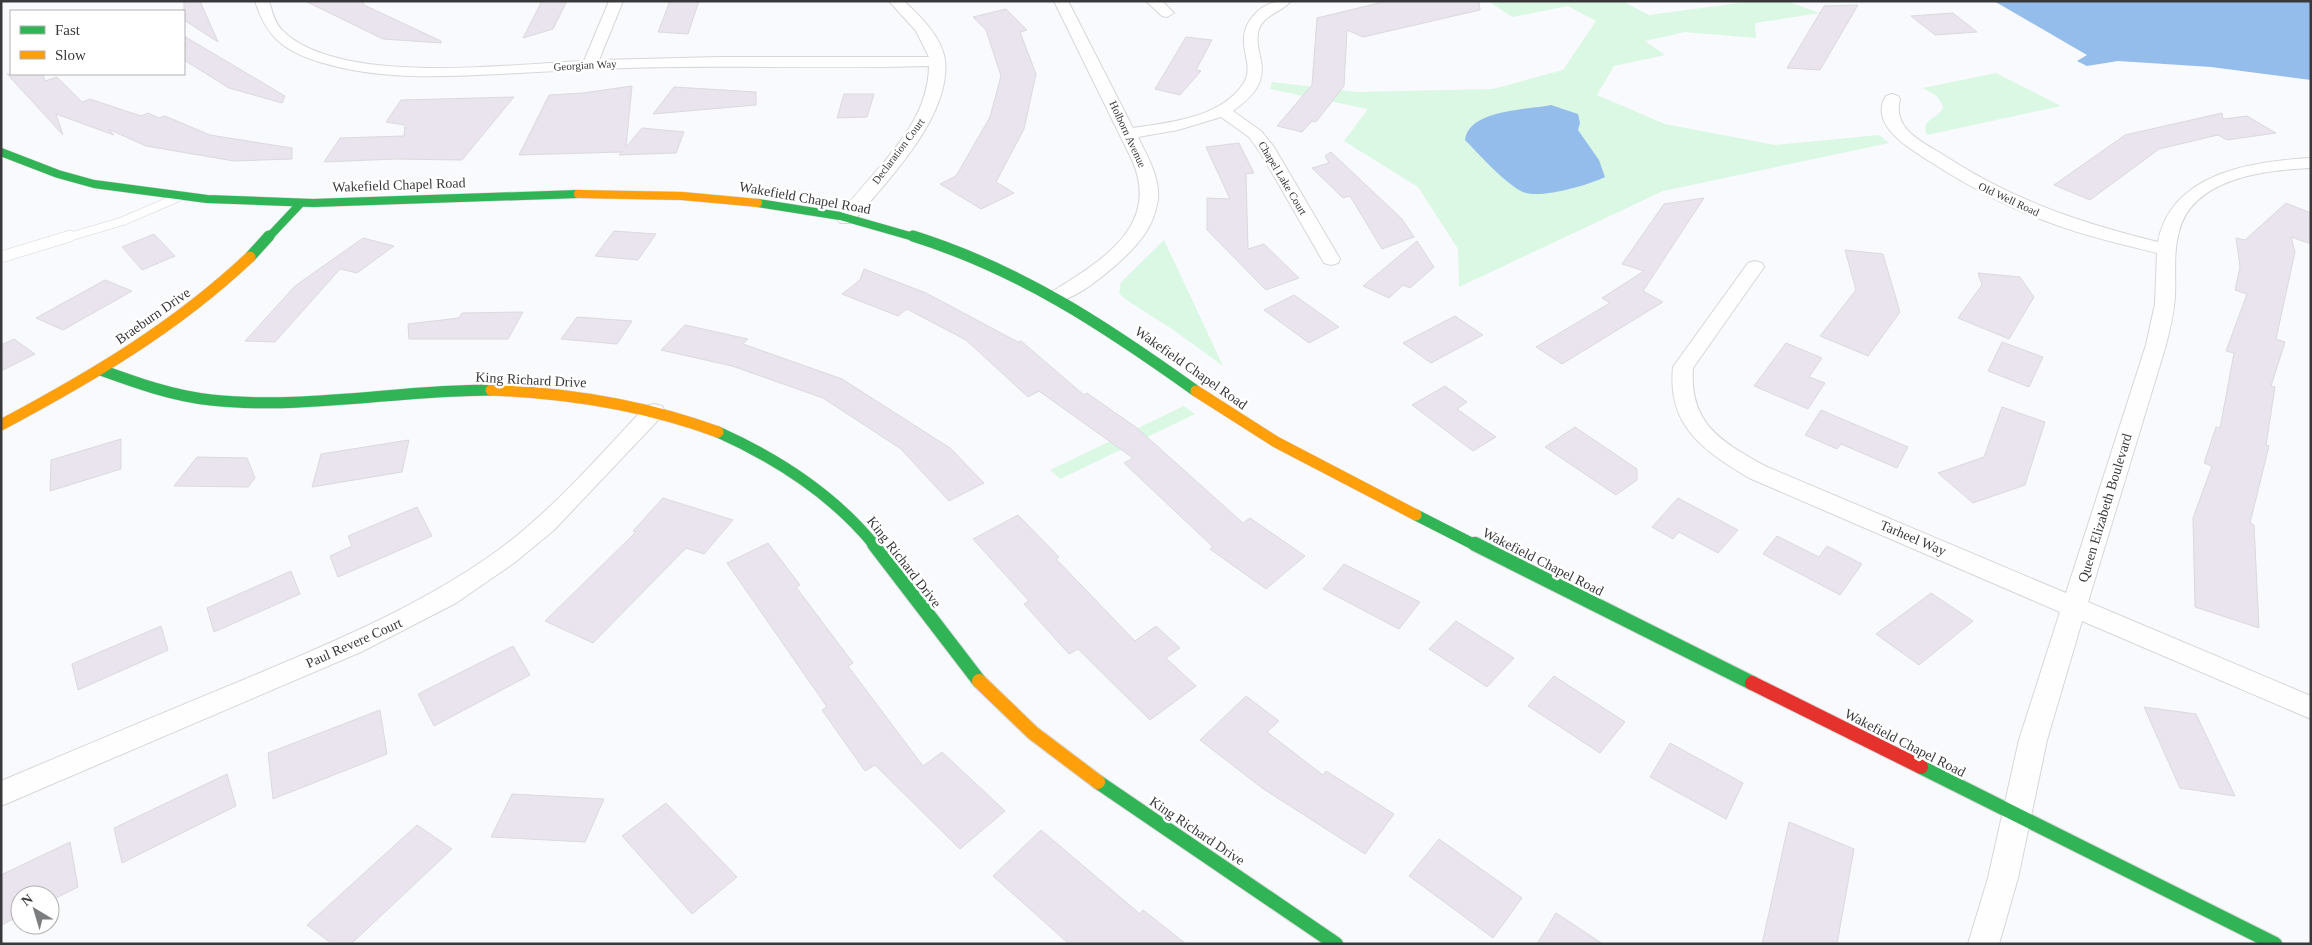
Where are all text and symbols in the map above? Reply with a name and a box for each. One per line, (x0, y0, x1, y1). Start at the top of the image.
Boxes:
legend (10, 10, 185, 75)
text: Fast (55, 22, 81, 38)
text: Slow (55, 47, 86, 63)
street label: Georgian Way (553, 57, 617, 73)
street label: Holborn Avenue (1107, 99, 1149, 169)
street label: Declaration Court (869, 116, 927, 186)
street label: Chapel Lake Court (1256, 139, 1310, 217)
street label: Wakefield Chapel Road (332, 175, 466, 195)
street label: Wakefield Chapel Road (738, 179, 872, 217)
street label: Old Well Road (1977, 180, 2042, 218)
street label: Braeburn Drive (113, 285, 193, 347)
street label: Wakefield Chapel Road (1132, 324, 1250, 412)
street label: King Richard Drive (475, 370, 587, 390)
street label: Queen Elizabeth Boulevard (2075, 432, 2135, 584)
street label: King Richard Drive (864, 514, 944, 610)
street label: Tarheel Way (1878, 517, 1948, 559)
street label: Wakefield Chapel Road (1480, 525, 1606, 599)
street label: Paul Revere Court (304, 615, 404, 671)
street label: Wakefield Chapel Road (1842, 706, 1968, 780)
street label: King Richard Drive (1147, 794, 1247, 868)
north arrow (10, 885, 60, 935)
text: N (19, 891, 36, 909)

